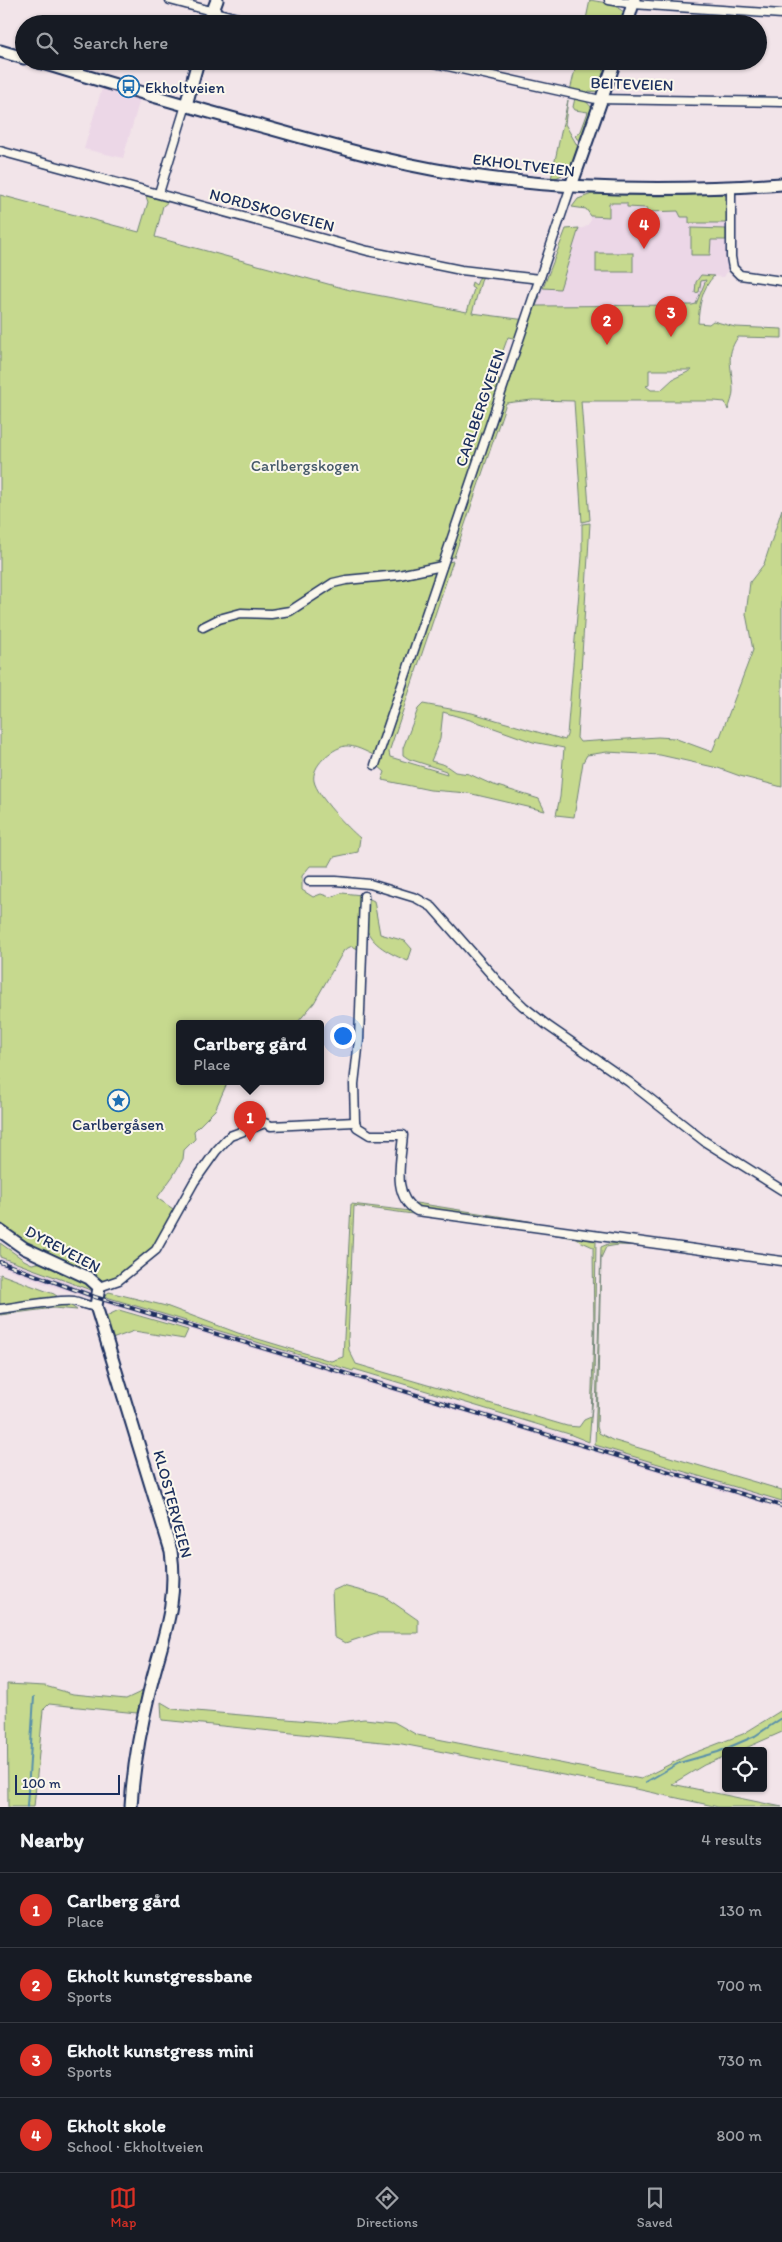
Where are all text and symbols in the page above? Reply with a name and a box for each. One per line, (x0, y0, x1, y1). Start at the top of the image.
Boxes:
search box (15, 15, 767, 70)
icon: search (33, 29, 61, 57)
text: Search here (73, 31, 168, 54)
street label: BEITEVEIEN (590, 73, 674, 95)
bus stop icon: Ekholtveien (117, 75, 141, 99)
place label: Ekholtveien (145, 78, 225, 97)
street label: EKHOLTVEIEN (472, 149, 576, 181)
street label: NORDSKOGVEIEN (207, 184, 337, 236)
pin: 4 (628, 208, 660, 249)
pin: 3 (655, 296, 687, 337)
pin: 2 (591, 304, 623, 345)
street label: CARLBERGVEIEN (451, 347, 509, 469)
park label: Carlbergskogen (251, 456, 359, 475)
popup (176, 1020, 324, 1085)
your location (330, 1023, 356, 1049)
text: Carlberg gård (194, 1032, 306, 1055)
text: Place (194, 1055, 230, 1074)
place icon: Carlbergåsen (106, 1088, 130, 1112)
pin: 1 (234, 1101, 266, 1142)
place label: Carlbergåsen (72, 1115, 164, 1134)
street label: DYREVEIEN (22, 1221, 104, 1277)
street label: KLOSTERVEIEN (149, 1448, 197, 1560)
map controls (722, 1747, 767, 1792)
button: locate (722, 1747, 767, 1792)
scale bar (15, 1772, 120, 1795)
text: 100 m (22, 1775, 61, 1792)
text: Nearby (20, 1827, 84, 1852)
text: 4 results (701, 1830, 762, 1849)
text: Carlberg gård (67, 1889, 180, 1912)
text: 1 (32, 1901, 40, 1920)
text: 130 m (719, 1901, 762, 1920)
text: Place (67, 1912, 104, 1931)
text: Ekholt kunstgressbane (67, 1964, 252, 1987)
text: 2 (32, 1976, 40, 1995)
text: 700 m (717, 1976, 762, 1995)
text: Sports (67, 1987, 112, 2006)
text: Ekholt kunstgress mini (67, 2039, 254, 2062)
text: 3 (32, 2051, 40, 2070)
text: 730 m (718, 2051, 762, 2070)
text: Sports (67, 2062, 112, 2081)
text: Ekholt skole (67, 2114, 166, 2137)
text: 4 (31, 2126, 41, 2145)
text: 800 m (716, 2126, 762, 2145)
text: School · Ekholtveien (67, 2137, 203, 2156)
tab: Map (109, 2184, 137, 2231)
tab: Directions (356, 2184, 418, 2231)
tab: Saved (637, 2184, 673, 2231)

